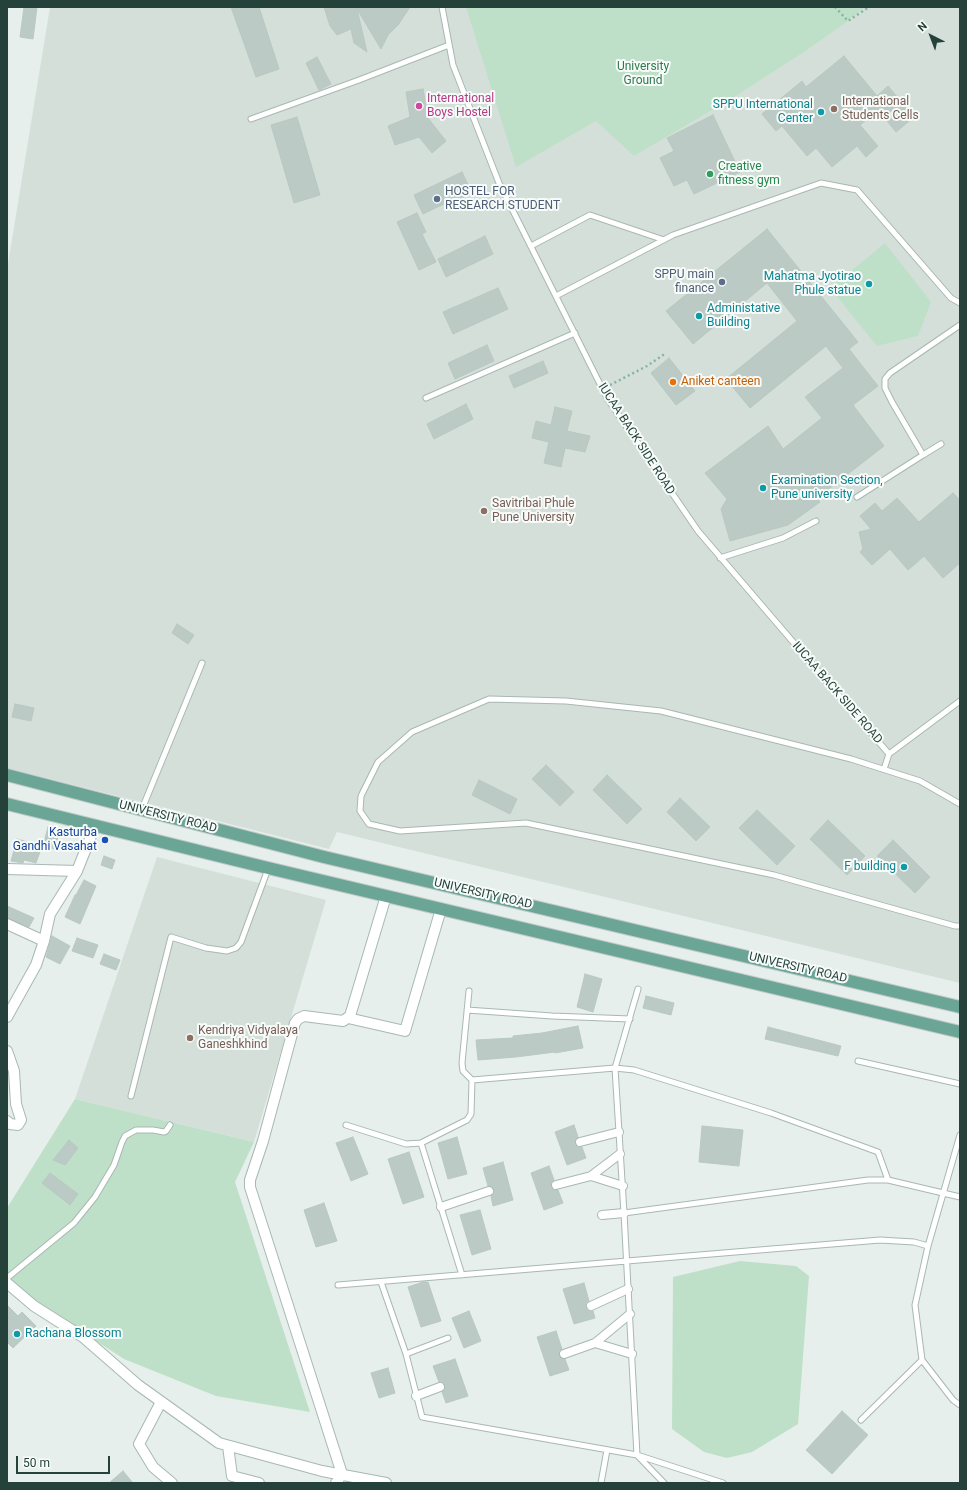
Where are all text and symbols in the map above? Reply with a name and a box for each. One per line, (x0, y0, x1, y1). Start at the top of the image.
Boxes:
north arrow (911, 16, 951, 56)
text: N (915, 19, 930, 34)
park label: University Ground (617, 60, 669, 88)
place label: International Boys Hostel (427, 92, 494, 120)
place label: International Students Cells (842, 95, 919, 123)
place label: SPPU International Center (713, 98, 813, 126)
marker: International Boys Hostel (414, 101, 424, 111)
marker: International Students Cells (829, 104, 839, 114)
marker: SPPU International Center (816, 107, 826, 117)
place label: Creative fitness gym (718, 160, 780, 188)
marker: Creative fitness gym (705, 169, 715, 179)
place label: HOSTEL FOR RESEARCH STUDENT (445, 185, 560, 213)
marker: HOSTEL FOR RESEARCH STUDENT (432, 194, 442, 204)
place label: SPPU main finance (654, 268, 714, 296)
place label: Mahatma Jyotirao Phule statue (764, 270, 861, 298)
marker: SPPU main finance (717, 277, 727, 287)
marker: Mahatma Jyotirao Phule statue (864, 279, 874, 289)
place label: Administative Building (707, 302, 780, 330)
marker: Administative Building (694, 311, 704, 321)
place label: Aniket canteen (681, 375, 760, 389)
marker: Aniket canteen (668, 377, 678, 387)
street label: IUCAA BACK SIDE ROAD (594, 380, 678, 498)
place label: Examination Section, Pune university (771, 474, 883, 502)
marker: Examination Section, Pune university (758, 483, 768, 493)
place label: Savitribai Phule Pune University (492, 497, 574, 525)
marker: Savitribai Phule Pune University (479, 506, 489, 516)
street label: IUCAA BACK SIDE ROAD (789, 639, 885, 747)
street label: UNIVERSITY ROAD (118, 798, 218, 836)
place label: Kasturba Gandhi Vasahat (13, 826, 97, 854)
marker: Kasturba Gandhi Vasahat (100, 835, 110, 845)
place label: F building (844, 860, 896, 874)
marker: F building (899, 862, 909, 872)
street label: UNIVERSITY ROAD (432, 876, 534, 912)
street label: UNIVERSITY ROAD (747, 950, 849, 986)
place label: Kendriya Vidyalaya Ganeshkhind (198, 1024, 298, 1052)
marker: Kendriya Vidyalaya Ganeshkhind (185, 1033, 195, 1043)
place label: Rachana Blossom (25, 1327, 121, 1341)
marker: Rachana Blossom (12, 1329, 22, 1339)
scale bar (18, 1448, 112, 1474)
text: 50 m (23, 1456, 50, 1470)

